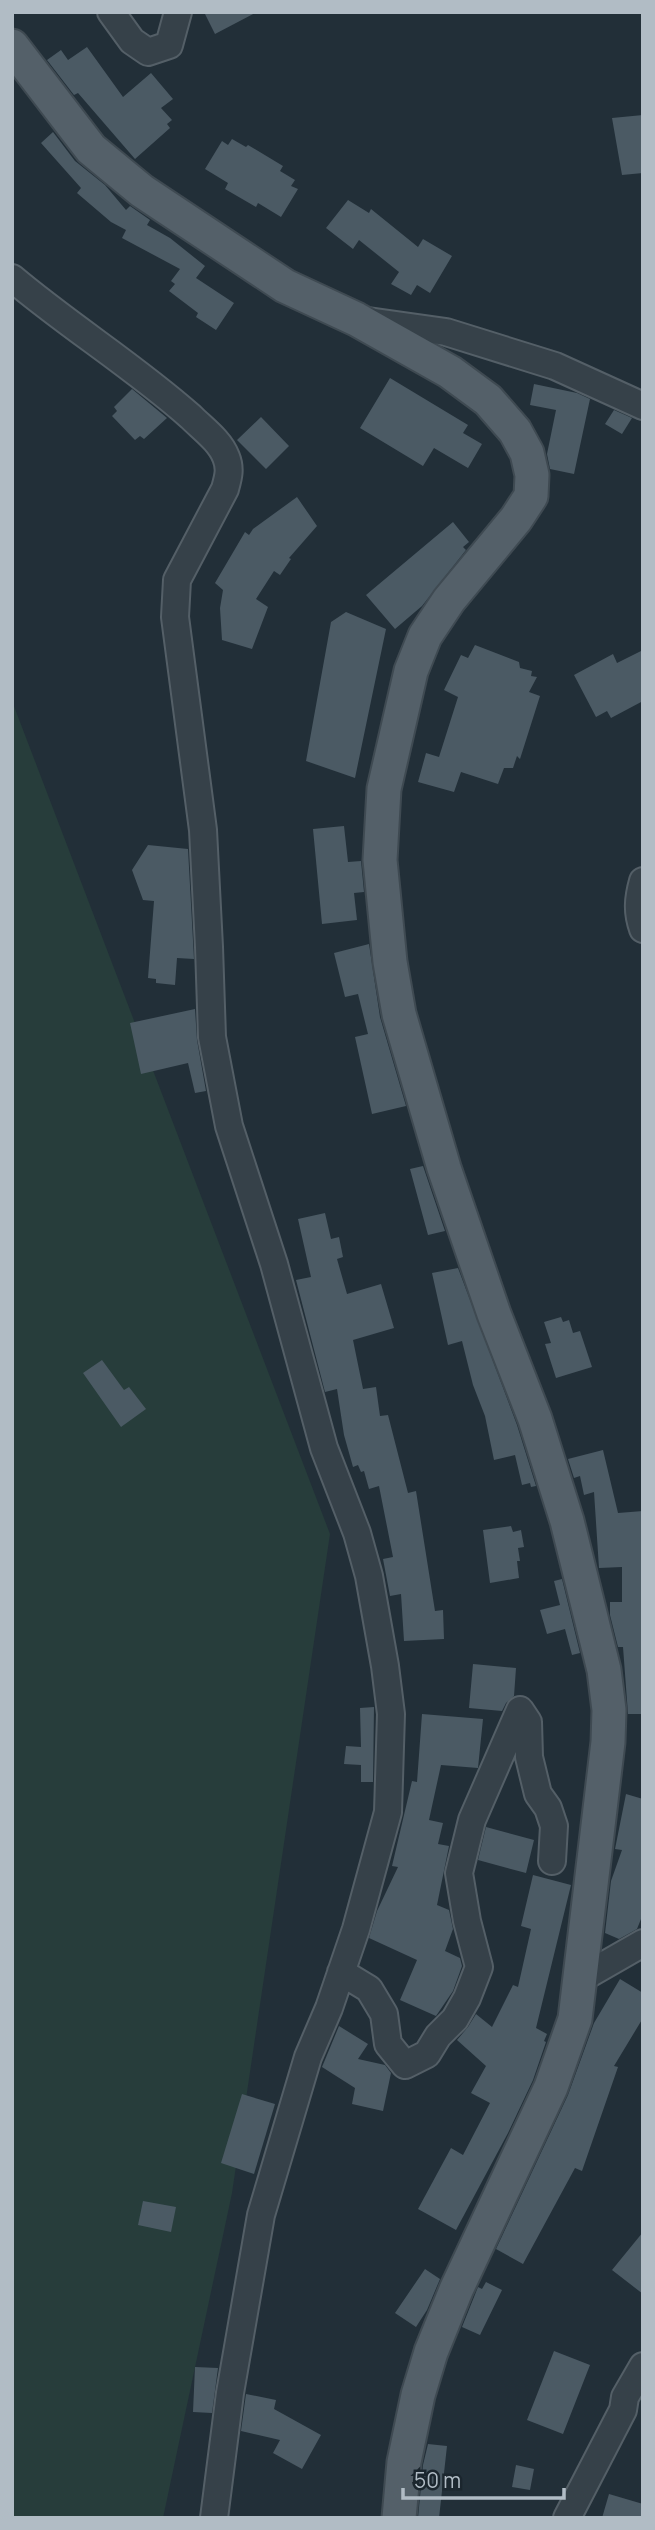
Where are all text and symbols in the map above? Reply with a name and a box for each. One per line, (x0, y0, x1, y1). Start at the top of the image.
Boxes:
scale bar (403, 2456, 564, 2500)
text: 50 m (414, 2466, 461, 2494)

